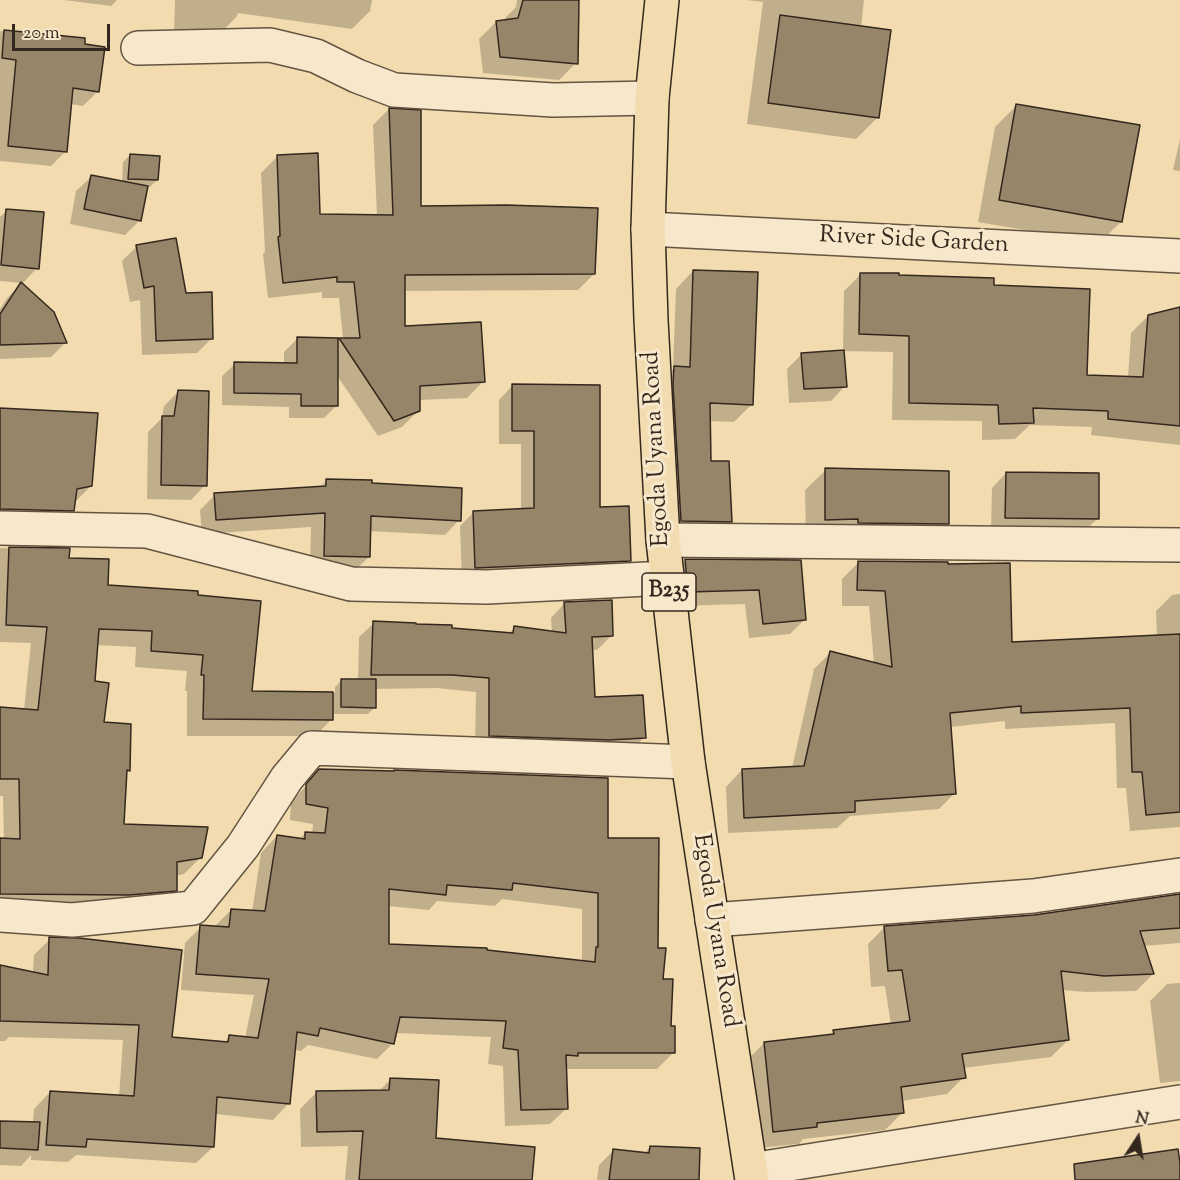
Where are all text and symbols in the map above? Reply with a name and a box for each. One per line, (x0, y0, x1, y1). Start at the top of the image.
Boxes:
scale bar (15, 12, 112, 50)
text: 20 m (23, 21, 60, 47)
street label: River Side Garden (819, 223, 1009, 261)
street label: Egoda Uyana Road (638, 350, 678, 548)
road number: B235 (642, 573, 696, 611)
street label: Egoda Uyana Road (684, 832, 744, 1030)
text: N (1133, 1107, 1150, 1132)
north arrow (1108, 1108, 1168, 1168)

